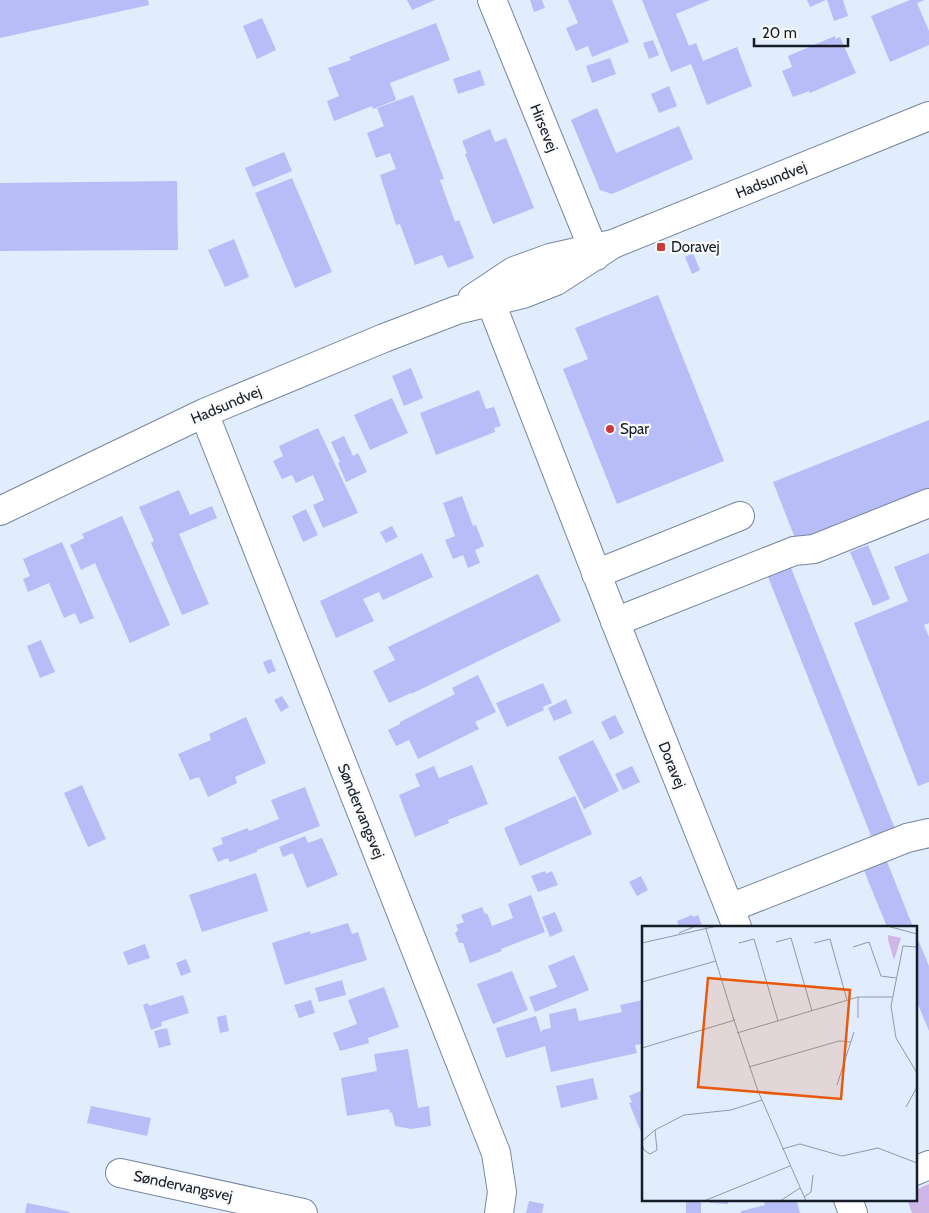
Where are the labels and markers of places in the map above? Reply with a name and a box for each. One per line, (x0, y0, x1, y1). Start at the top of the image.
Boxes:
place label: Doravej (671, 238, 720, 256)
marker: Doravej (655, 241, 667, 253)
place label: Spar (620, 420, 649, 438)
marker: Spar (604, 423, 616, 435)

